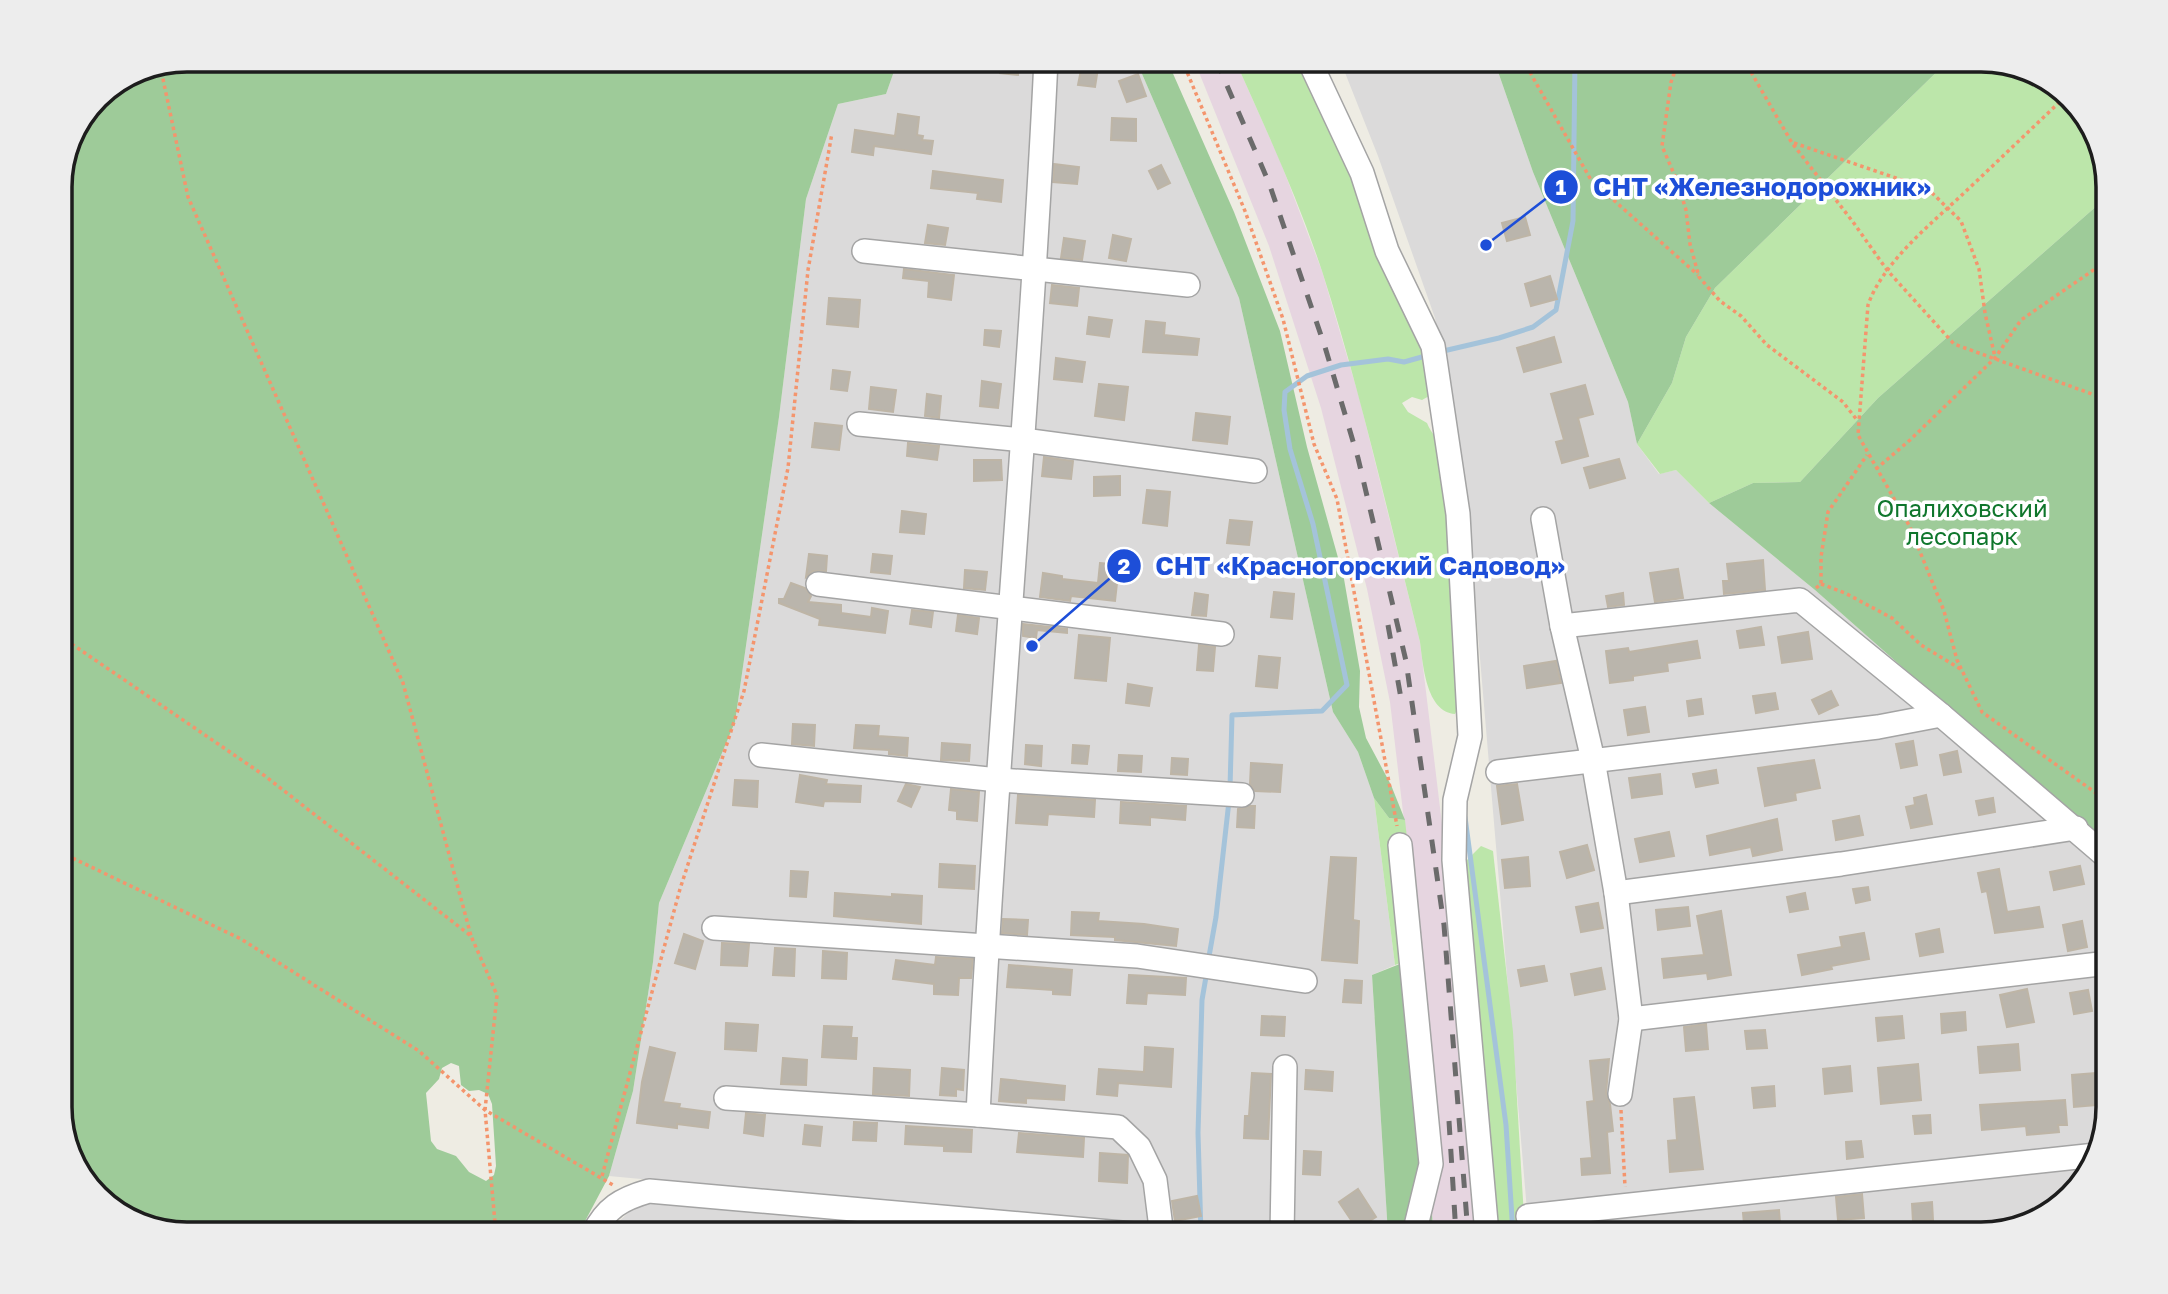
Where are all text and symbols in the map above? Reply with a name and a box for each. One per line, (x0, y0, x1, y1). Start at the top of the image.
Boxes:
callout: СНТ «Железнодорожник» (1544, 164, 1945, 211)
text: СНТ «Железнодорожник» (1593, 171, 1931, 202)
text: 1 (1556, 174, 1567, 200)
park label: Опалиховский лесопарк (1876, 493, 2048, 550)
callout: СНТ «Красногорский Садовод» (1106, 543, 1579, 590)
text: СНТ «Красногорский Садовод» (1155, 550, 1565, 581)
text: 2 (1118, 553, 1131, 579)

